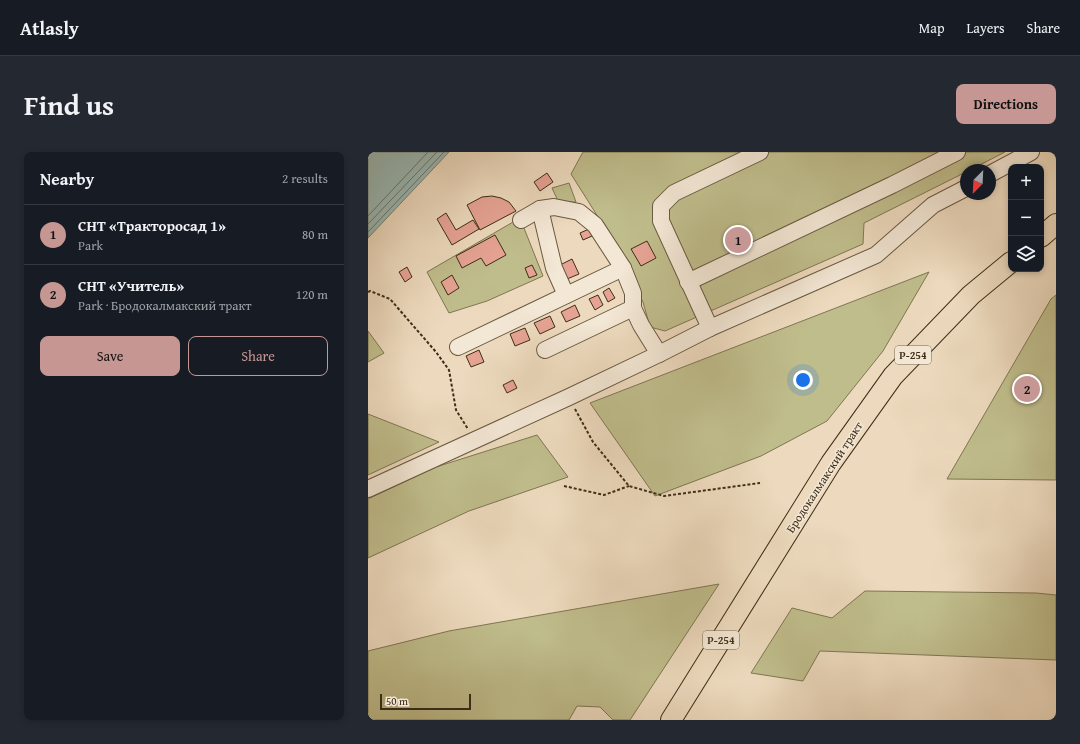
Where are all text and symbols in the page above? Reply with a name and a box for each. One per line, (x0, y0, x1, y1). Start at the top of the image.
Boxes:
text: Atlasly (20, 14, 79, 42)
text: Map (919, 18, 945, 38)
text: Layers (967, 18, 1005, 38)
text: Share (1027, 18, 1060, 38)
text: Find us (24, 84, 114, 125)
button: Directions (956, 84, 1056, 124)
north arrow (960, 164, 996, 200)
map controls (1008, 164, 1044, 272)
button: + (1008, 164, 1044, 200)
text: Nearby (40, 166, 94, 191)
text: 2 results (282, 169, 328, 188)
button: − (1008, 200, 1044, 236)
text: СНТ «Тракторосад 1» (78, 215, 226, 236)
text: 1 (50, 225, 56, 244)
text: 80 m (302, 225, 328, 244)
pin: 1 (725, 225, 751, 255)
text: Park (78, 236, 103, 255)
button: layers (1008, 236, 1044, 272)
text: СНТ «Учитель» (78, 275, 184, 296)
text: 2 (50, 285, 56, 304)
text: 120 m (296, 285, 328, 304)
text: Park · Бродокалмакский тракт (78, 296, 252, 315)
button: Save (40, 336, 180, 376)
button: Share (188, 336, 328, 376)
road number: Р-254 (895, 346, 931, 364)
your location (793, 370, 813, 390)
pin: 2 (1014, 374, 1040, 404)
street label: Бродокалмакский тракт (782, 418, 867, 536)
road number: Р-254 (703, 631, 739, 649)
scale bar (380, 692, 471, 711)
text: 50 m (386, 693, 408, 709)

